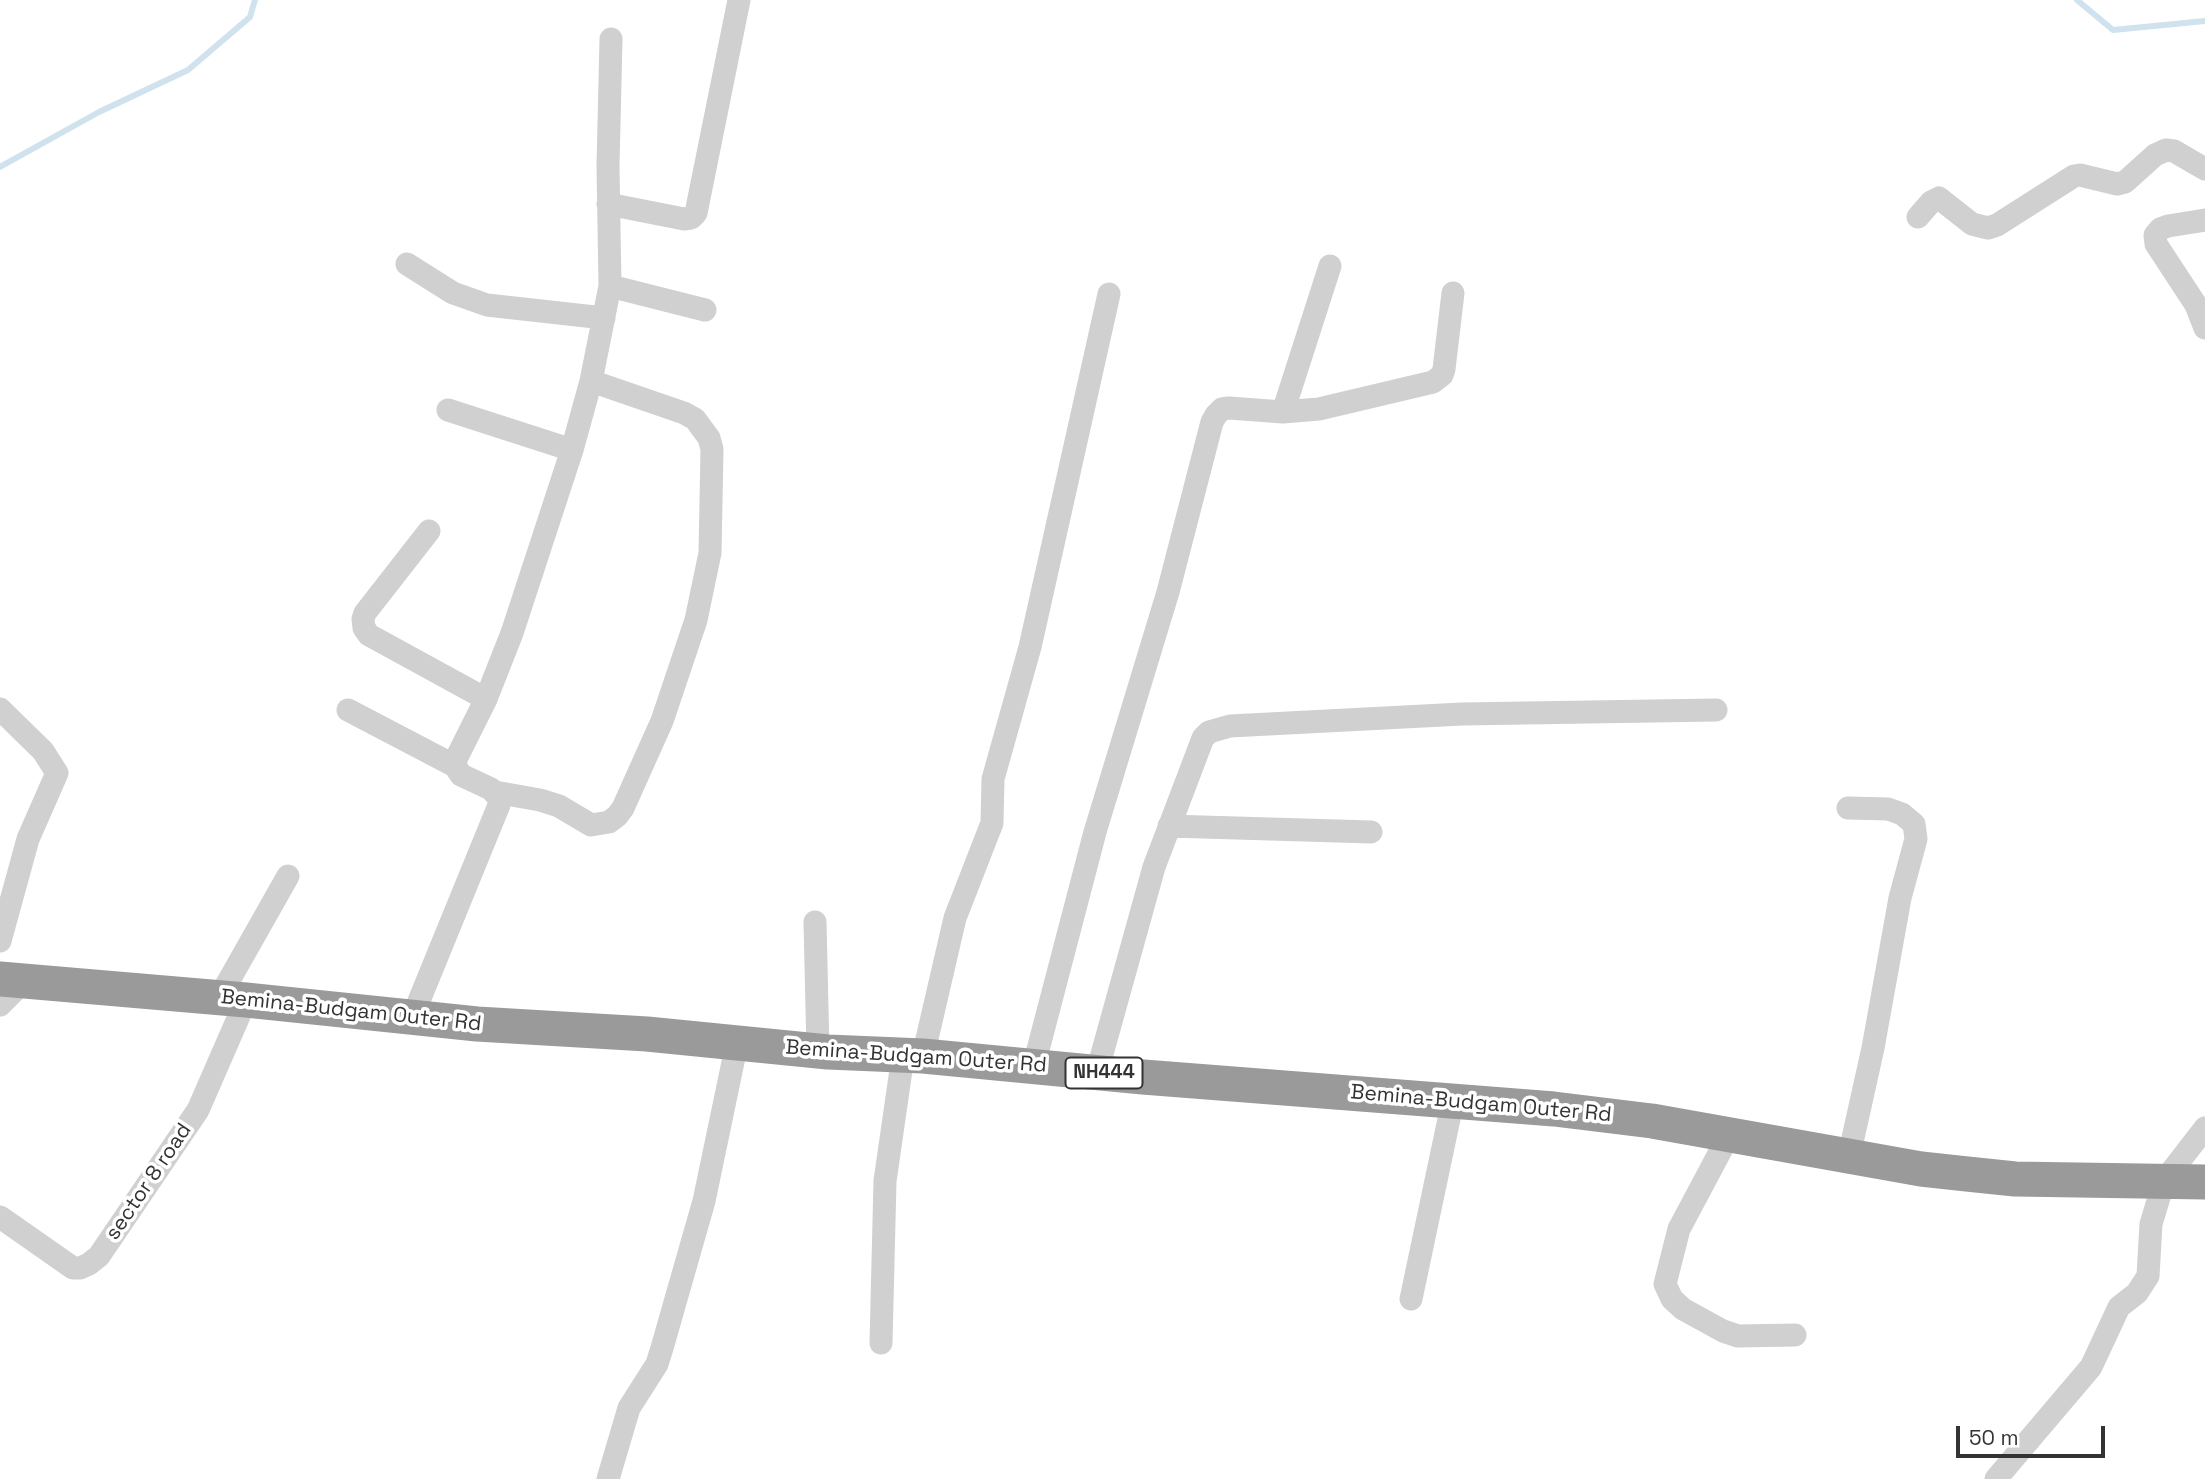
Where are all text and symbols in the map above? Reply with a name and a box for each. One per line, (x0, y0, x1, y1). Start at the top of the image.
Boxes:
street label: Bemina-Budgam Outer Rd (219, 985, 483, 1037)
street label: Bemina-Budgam Outer Rd (785, 1035, 1047, 1079)
road number: NH444 (1066, 1058, 1142, 1088)
street label: Bemina-Budgam Outer Rd (1349, 1080, 1613, 1128)
street label: sector 8 road (101, 1119, 197, 1245)
scale bar (1960, 1412, 2109, 1456)
text: 50 m (1969, 1424, 2019, 1451)

